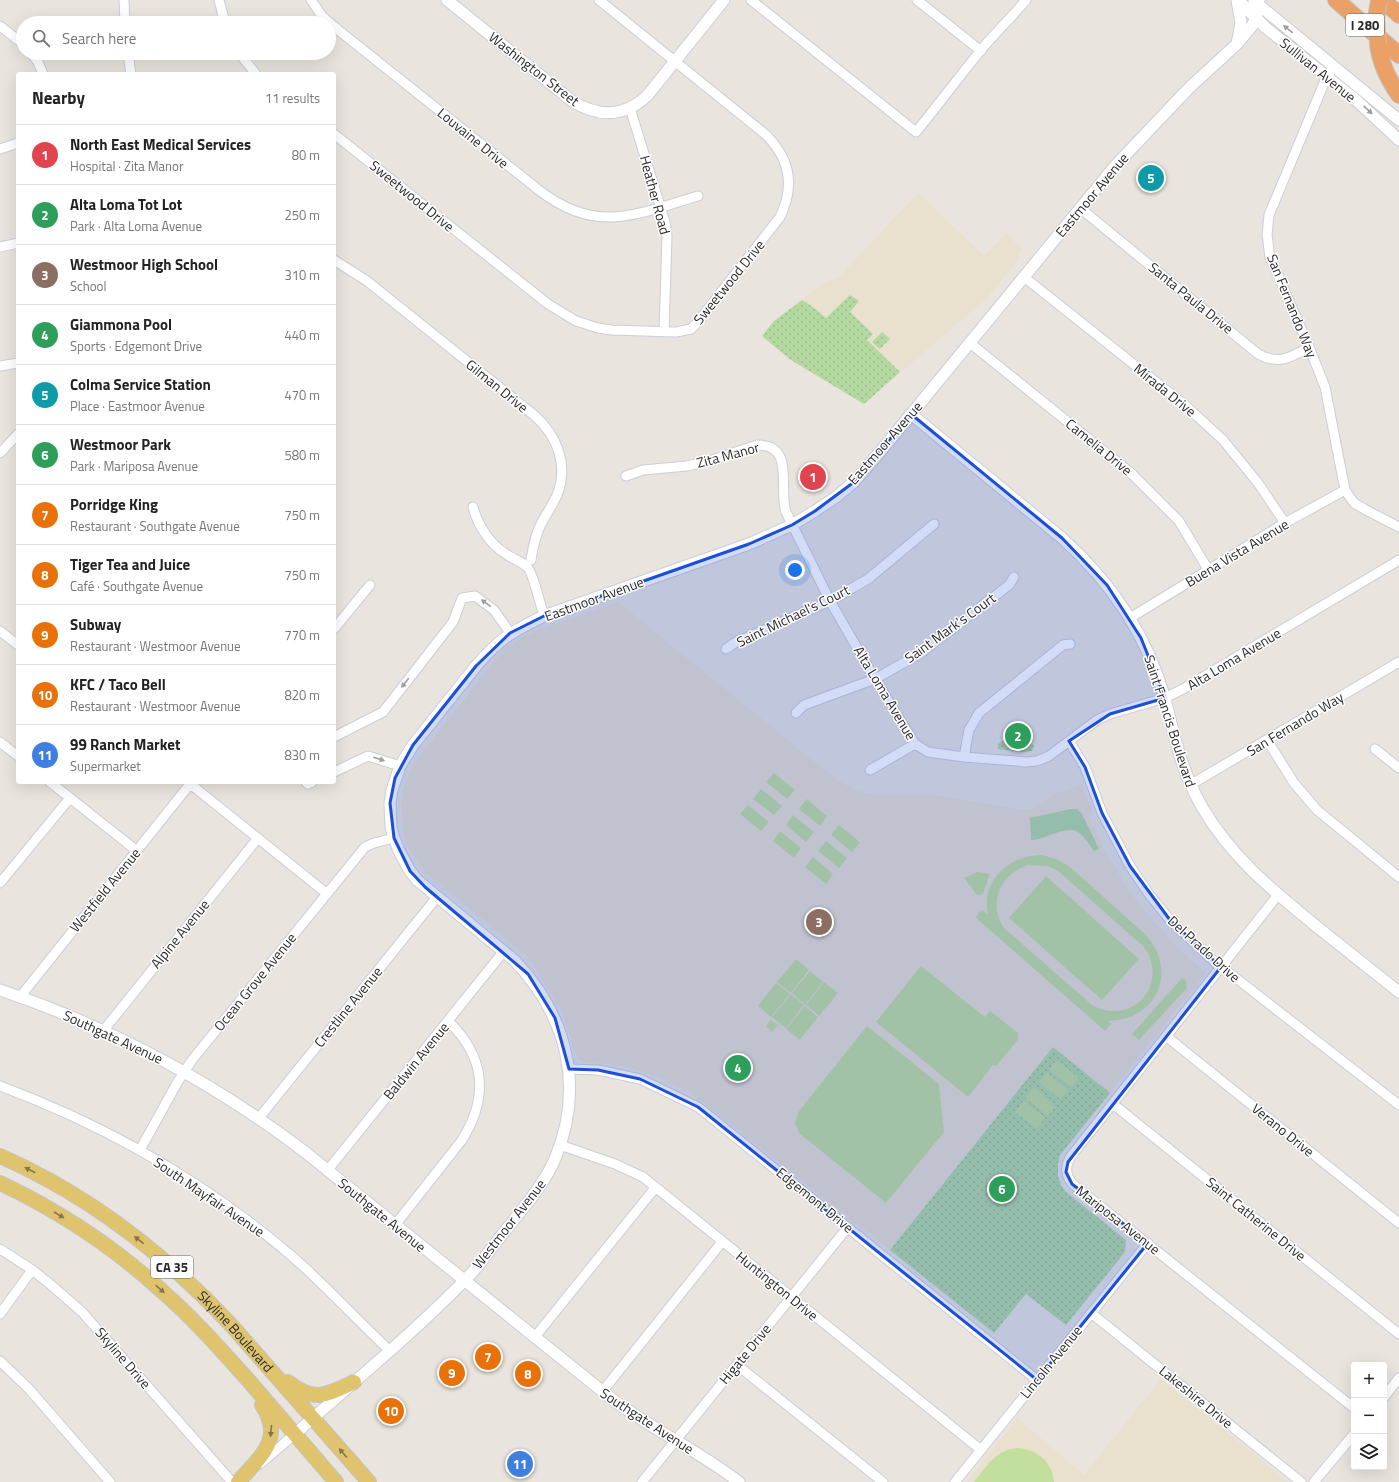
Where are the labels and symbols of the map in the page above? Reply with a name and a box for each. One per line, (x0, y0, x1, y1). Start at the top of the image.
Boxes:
road number: I 280 (1346, 14, 1384, 36)
one-way arrow (1283, 25, 1294, 34)
street label: Washington Street (484, 26, 584, 111)
street label: Sullivan Avenue (1276, 32, 1361, 107)
street label: Louvaine Drive (433, 102, 514, 173)
one-way arrow (1362, 106, 1373, 115)
street label: Eastmoor Avenue (1050, 148, 1133, 241)
street label: Heather Road (635, 153, 676, 237)
street label: Sweetwood Drive (365, 155, 459, 236)
pin: 5 (1138, 163, 1164, 193)
street label: Sweetwood Drive (688, 235, 769, 329)
street label: San Fernando Way (1262, 251, 1323, 361)
street label: Santa Paula Drive (1144, 257, 1238, 338)
street label: Gilman Drive (462, 354, 533, 417)
street label: Mirada Drive (1130, 358, 1201, 421)
street label: Eastmoor Avenue (842, 396, 927, 489)
street label: Camelia Drive (1061, 413, 1137, 480)
street label: Zita Manor (694, 436, 762, 473)
pin: 1 (800, 462, 826, 492)
street label: Buena Vista Avenue (1181, 513, 1292, 592)
your location (785, 560, 805, 580)
street label: Eastmoor Avenue (541, 571, 646, 626)
street label: Saint Michael's Court (733, 579, 853, 652)
street label: Saint Mark's Court (900, 587, 1000, 668)
one-way arrow (480, 599, 491, 608)
street label: Alta Loma Avenue (1183, 622, 1285, 695)
street label: Alta Loma Avenue (849, 642, 922, 744)
street label: Saint Francis Boulevard (1139, 652, 1202, 790)
one-way arrow (401, 678, 409, 689)
street label: San Fernando Way (1242, 686, 1348, 761)
pin: 2 (1005, 721, 1031, 751)
one-way arrow (374, 756, 386, 762)
street label: Westfield Avenue (64, 843, 145, 936)
street label: Alpine Avenue (145, 895, 214, 973)
pin: 3 (806, 907, 832, 937)
street label: Del Prado Drive (1163, 910, 1245, 987)
street label: Ocean Grove Avenue (208, 928, 301, 1035)
street label: Crestline Avenue (308, 962, 387, 1052)
street label: Southgate Avenue (60, 1004, 167, 1069)
street label: Baldwin Avenue (378, 1017, 453, 1104)
pin: 4 (725, 1053, 751, 1083)
street label: Verano Drive (1247, 1098, 1319, 1161)
street label: South Mayfair Avenue (150, 1152, 269, 1242)
street label: Edgemont Drive (772, 1162, 859, 1238)
one-way arrow (24, 1167, 35, 1173)
street label: Southgate Avenue (334, 1172, 431, 1257)
street label: Saint Catherine Drive (1202, 1172, 1311, 1266)
street label: Westmoor Avenue (467, 1174, 550, 1273)
pin: 6 (989, 1174, 1015, 1204)
street label: Mariposa Avenue (1072, 1180, 1165, 1259)
one-way arrow (53, 1211, 65, 1218)
one-way arrow (134, 1236, 145, 1244)
street label: Huntington Drive (732, 1246, 823, 1325)
road number: CA 35 (151, 1256, 193, 1278)
one-way arrow (155, 1284, 165, 1293)
street label: Skyline Boulevard (193, 1285, 279, 1377)
street label: Higate Drive (714, 1319, 776, 1388)
street label: Lincoln Avenue (1015, 1321, 1087, 1403)
street label: Skyline Drive (91, 1322, 156, 1393)
pin: 7 (475, 1342, 501, 1372)
pin: 9 (439, 1358, 465, 1388)
pin: 8 (515, 1359, 541, 1389)
street label: Lakeshire Drive (1155, 1360, 1238, 1433)
street label: Southgate Avenue (596, 1382, 698, 1459)
pin: 10 (378, 1396, 404, 1426)
one-way arrow (267, 1425, 274, 1437)
one-way arrow (339, 1448, 348, 1457)
pin: 11 (507, 1449, 533, 1479)

